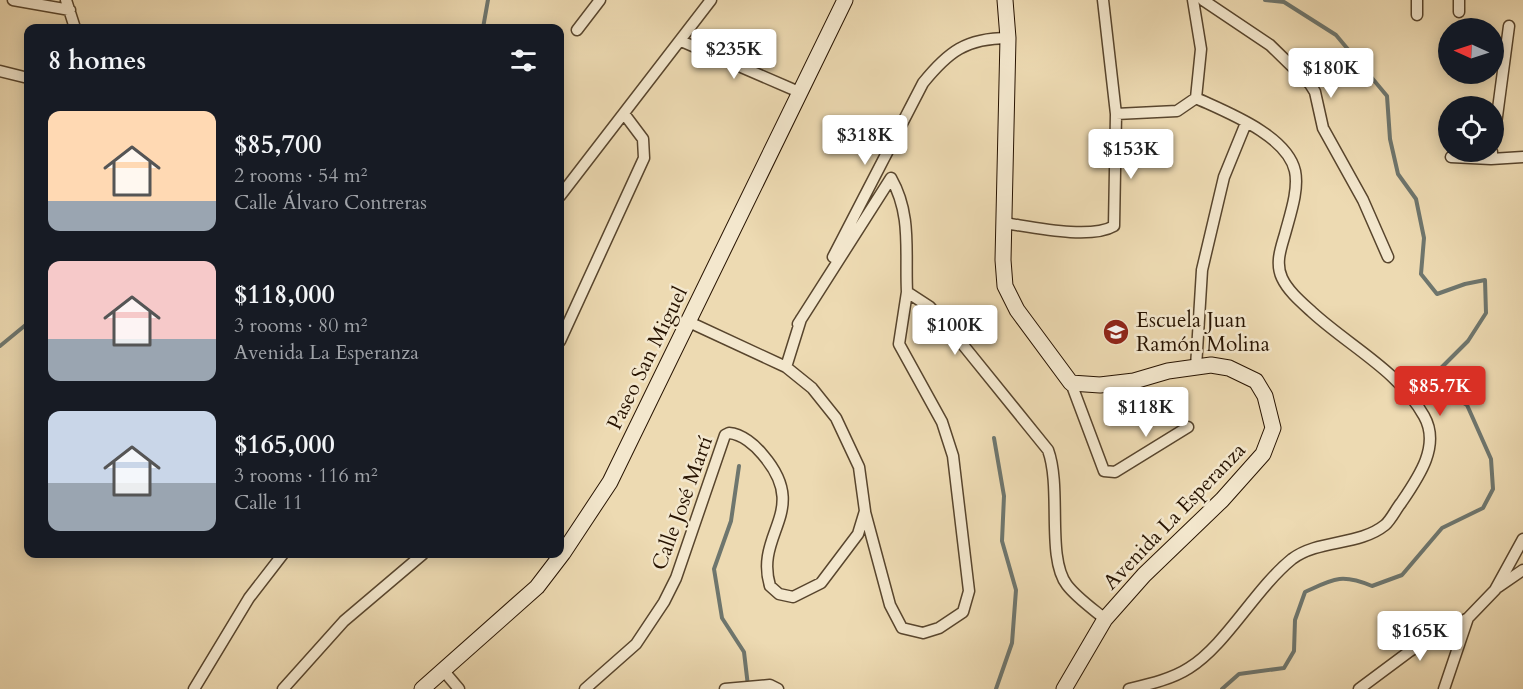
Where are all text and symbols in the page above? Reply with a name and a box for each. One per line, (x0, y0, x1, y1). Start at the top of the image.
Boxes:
north arrow (1438, 18, 1504, 84)
map controls (1438, 18, 1504, 162)
pin: $235K (692, 29, 776, 80)
text: $235K (705, 35, 763, 62)
text: 8 homes (48, 43, 146, 78)
icon: filters (507, 44, 540, 77)
pin: $180K (1289, 48, 1373, 99)
text: $180K (1302, 54, 1360, 81)
button: locate (1438, 96, 1504, 162)
pin: $318K (823, 115, 907, 166)
text: $318K (836, 121, 894, 148)
text: $85,700 (234, 127, 322, 162)
pin: $153K (1089, 129, 1173, 180)
icon: home (96, 135, 168, 207)
text: $153K (1102, 135, 1160, 162)
text: 2 rooms · 54 m² (234, 162, 367, 189)
text: Calle Álvaro Contreras (234, 189, 427, 216)
text: $118,000 (234, 277, 335, 312)
street label: Paseo San Miguel (600, 282, 695, 435)
icon: home (96, 285, 168, 357)
pin: $100K (913, 305, 997, 356)
place label: Escuela Juan Ramón Molina (1136, 306, 1270, 359)
text: $100K (926, 311, 984, 338)
text: 3 rooms · 80 m² (234, 312, 367, 339)
school or university icon: Escuela Juan Ramón Molina (1101, 317, 1131, 347)
text: Avenida La Esperanza (234, 339, 419, 366)
pin: $85.7K (1391, 366, 1489, 417)
text: $85.7K (1409, 372, 1471, 399)
pin: $118K (1104, 387, 1188, 438)
text: $118K (1117, 393, 1175, 420)
text: $165,000 (234, 427, 335, 462)
street label: Calle José Martí (645, 432, 720, 574)
icon: home (96, 435, 168, 507)
street label: Avenida La Esperanza (1097, 436, 1252, 596)
text: 3 rooms · 116 m² (234, 462, 378, 489)
text: Calle 11 (234, 489, 303, 516)
pin: $165K (1378, 611, 1462, 662)
text: $165K (1391, 617, 1449, 644)

